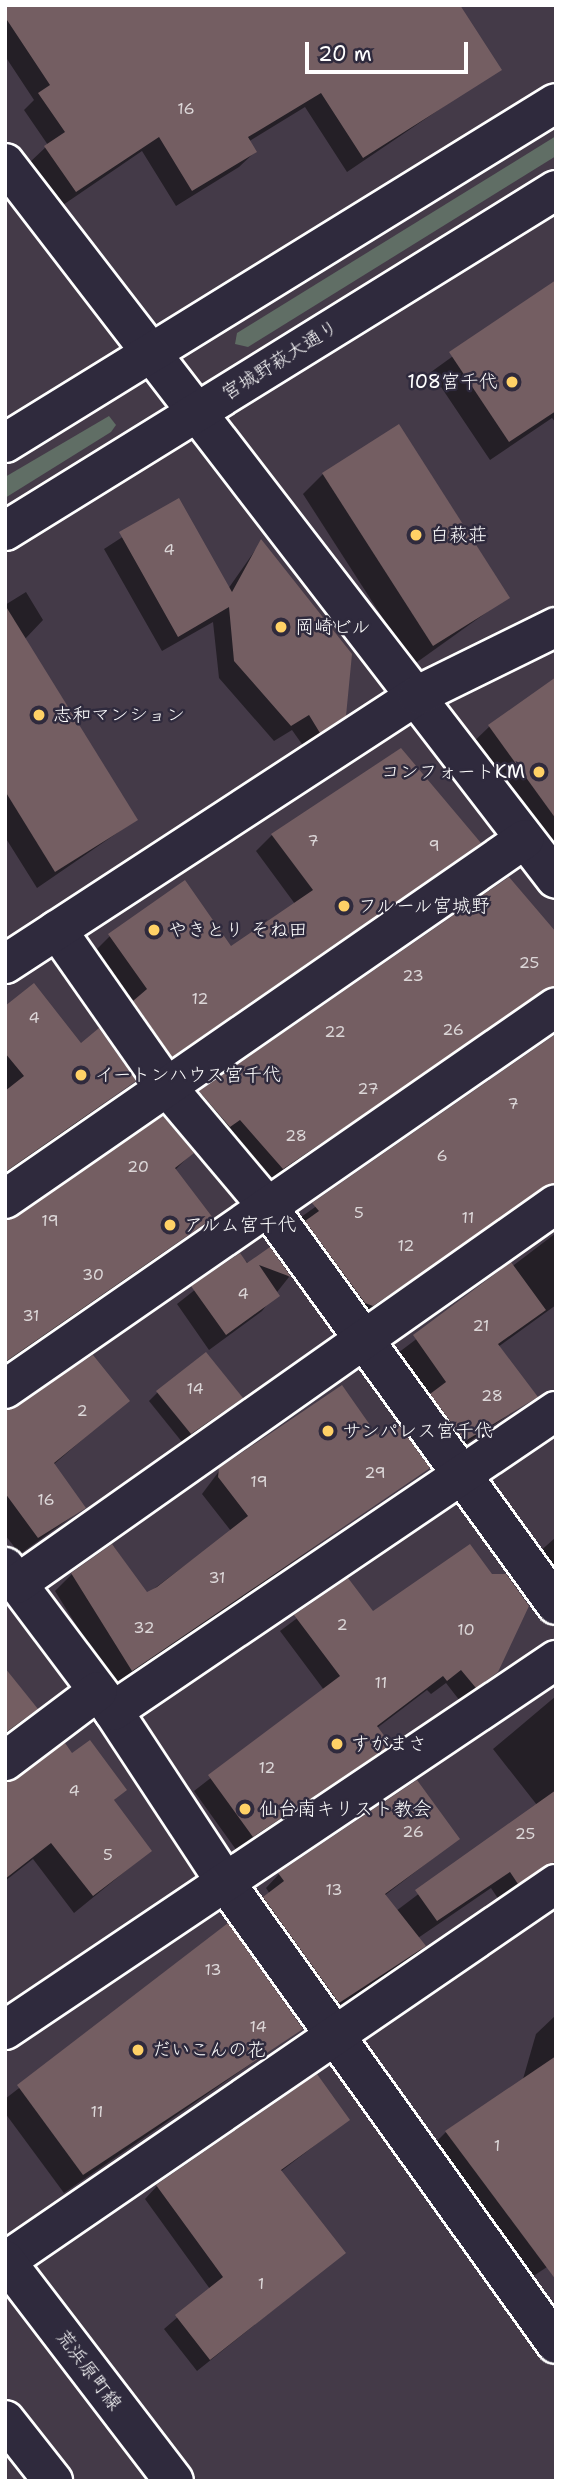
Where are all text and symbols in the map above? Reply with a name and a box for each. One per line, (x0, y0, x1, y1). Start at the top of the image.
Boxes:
scale bar (309, 28, 472, 72)
text: 20 m (318, 40, 372, 68)
house number: 16 (177, 99, 195, 119)
street label: 宮城野萩大通り (218, 315, 342, 405)
place label: 108宮千代 (407, 371, 498, 393)
marker: 108宮千代 (504, 374, 520, 390)
place label: 白萩荘 (430, 524, 487, 546)
marker: 白萩荘 (408, 527, 424, 543)
house number: 4 (163, 540, 175, 560)
place label: 岡崎ビル (295, 616, 371, 638)
marker: 岡崎ビル (273, 619, 289, 635)
place label: 志和マンション (53, 704, 186, 726)
marker: 志和マンション (31, 707, 47, 723)
place label: コンフォートKM (381, 761, 525, 783)
marker: コンフォートKM (531, 764, 547, 780)
house number: 7 (307, 831, 319, 851)
house number: 9 (428, 836, 440, 856)
place label: フルール宮城野 (358, 895, 492, 917)
marker: フルール宮城野 (336, 898, 352, 914)
place label: やきとり そね田 (168, 919, 307, 941)
marker: やきとり そね田 (146, 922, 162, 938)
house number: 25 (519, 953, 539, 973)
house number: 23 (402, 966, 424, 986)
house number: 12 (191, 989, 209, 1009)
house number: 4 (28, 1008, 40, 1028)
house number: 26 (442, 1020, 464, 1040)
house number: 22 (324, 1022, 346, 1042)
place label: イートンハウス宮千代 (95, 1064, 283, 1086)
marker: イートンハウス宮千代 (73, 1067, 89, 1083)
house number: 27 (357, 1079, 379, 1099)
house number: 7 (507, 1094, 519, 1114)
house number: 28 (285, 1126, 307, 1146)
house number: 6 (436, 1146, 448, 1166)
house number: 20 (127, 1157, 149, 1177)
house number: 5 (354, 1203, 364, 1223)
house number: 11 (462, 1208, 474, 1228)
house number: 19 (41, 1211, 59, 1231)
place label: アルム宮千代 (184, 1214, 298, 1236)
marker: アルム宮千代 (162, 1217, 178, 1233)
house number: 12 (397, 1236, 415, 1256)
house number: 30 (82, 1265, 104, 1285)
house number: 4 (237, 1284, 249, 1304)
house number: 31 (22, 1306, 40, 1326)
house number: 21 (472, 1316, 490, 1336)
house number: 14 (186, 1379, 204, 1399)
house number: 28 (481, 1386, 503, 1406)
house number: 2 (76, 1401, 88, 1421)
place label: サンパレス宮千代 (342, 1420, 494, 1442)
marker: サンパレス宮千代 (320, 1423, 336, 1439)
house number: 29 (364, 1463, 386, 1483)
house number: 19 (250, 1472, 268, 1492)
house number: 16 (37, 1490, 55, 1510)
house number: 31 (208, 1568, 226, 1588)
house number: 2 (336, 1615, 348, 1635)
house number: 32 (133, 1618, 155, 1638)
house number: 10 (457, 1620, 475, 1640)
house number: 11 (375, 1673, 387, 1693)
place label: すがまさ (351, 1733, 427, 1755)
marker: すがまさ (329, 1736, 345, 1752)
house number: 12 (258, 1758, 276, 1778)
house number: 4 (68, 1781, 80, 1801)
place label: 仙台南キリスト教会 (259, 1798, 430, 1820)
marker: 仙台南キリスト教会 (237, 1801, 253, 1817)
house number: 26 (402, 1822, 424, 1842)
house number: 25 (515, 1824, 535, 1844)
house number: 5 (103, 1845, 113, 1865)
house number: 13 (325, 1880, 343, 1900)
house number: 13 (204, 1960, 222, 1980)
house number: 14 (249, 2017, 267, 2037)
place label: だいこんの花 (152, 2039, 266, 2061)
marker: だいこんの花 (130, 2042, 146, 2058)
house number: 11 (91, 2102, 103, 2122)
house number: 1 (494, 2136, 500, 2156)
house number: 1 (258, 2274, 264, 2294)
street label: 荒浜原町線 (51, 2325, 127, 2415)

